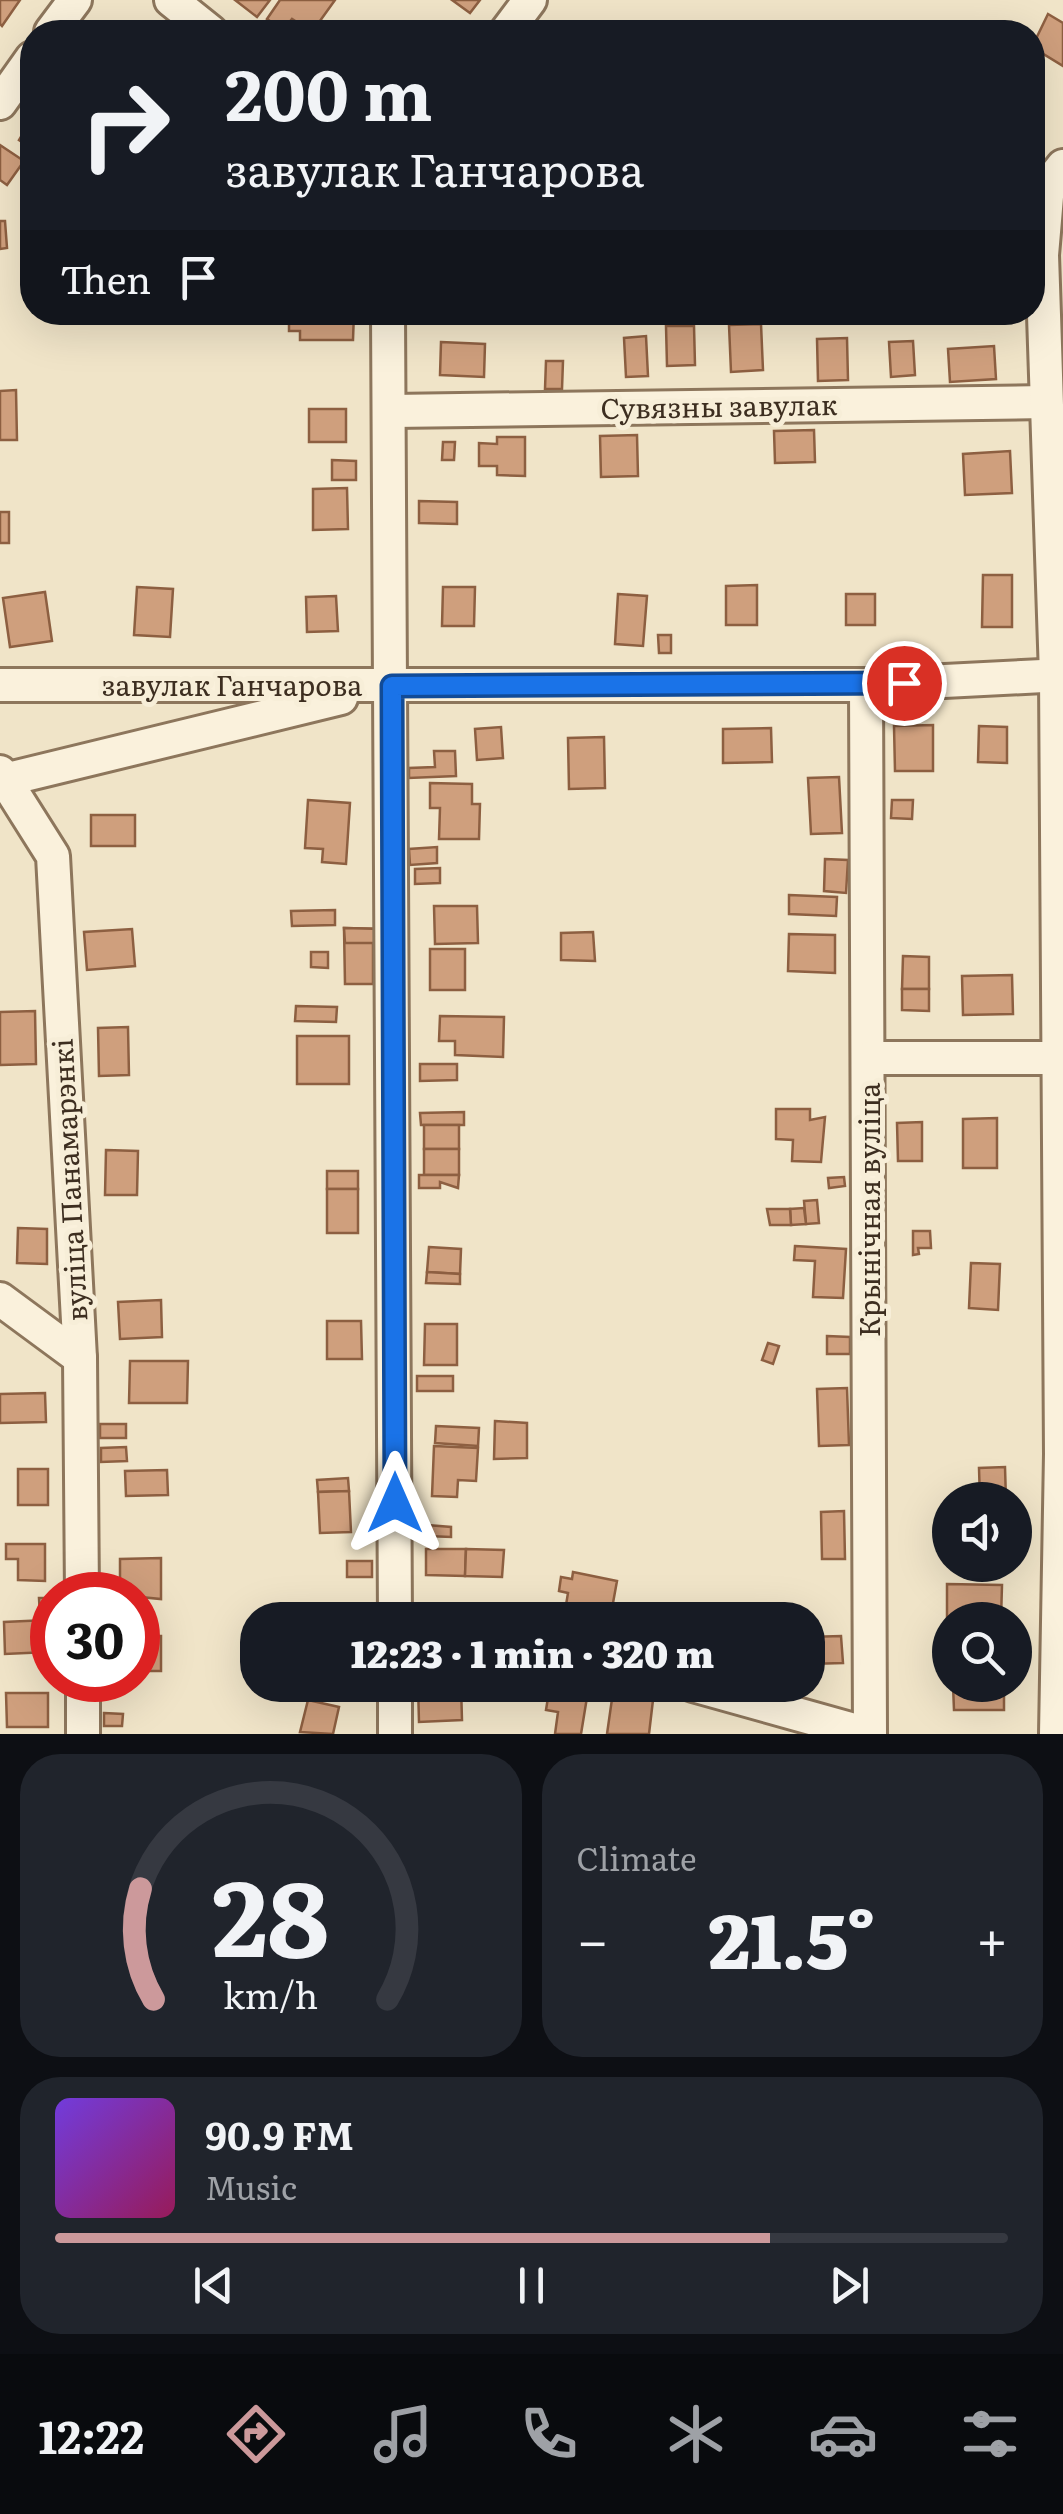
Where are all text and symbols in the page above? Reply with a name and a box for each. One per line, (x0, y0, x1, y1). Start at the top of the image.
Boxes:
text: 200 m (225, 39, 433, 143)
icon: right (60, 60, 190, 190)
text: завулак Ганчарова (225, 134, 644, 201)
text: Then (60, 249, 151, 306)
icon: arrive (171, 250, 226, 305)
street label: Сувязны завулак (600, 382, 838, 428)
pin (862, 641, 947, 726)
icon: arrive (877, 656, 932, 711)
street label: завулак Ганчарова (102, 663, 362, 705)
street label: вуліца Панамарэнкі (40, 1038, 96, 1322)
street label: Крынічная вуліца (847, 1083, 889, 1337)
position arrow (343, 1451, 447, 1555)
map controls (932, 1482, 1032, 1702)
button: sound (932, 1482, 1032, 1582)
speed limit sign: 30 (30, 1572, 160, 1702)
button: search (932, 1602, 1032, 1702)
text: 12:23 · 1 min · 320 m (351, 1623, 714, 1680)
text: Climate (577, 1833, 697, 1881)
text: 28 (212, 1835, 329, 1989)
text: 21.5° (709, 1881, 876, 1992)
text: − (577, 1896, 609, 1978)
text: + (976, 1896, 1008, 1978)
text: km/h (223, 1967, 318, 2020)
text: 90.9 FM (205, 2105, 354, 2162)
text: Music (205, 2162, 297, 2210)
icon: previous (186, 2258, 241, 2313)
icon: pause (504, 2258, 559, 2313)
icon: next (822, 2258, 877, 2313)
icon: directions (221, 2399, 291, 2469)
icon: music (368, 2399, 438, 2469)
icon: phone (514, 2399, 584, 2469)
icon: climate (661, 2399, 731, 2469)
icon: car (808, 2399, 878, 2469)
icon: filters (955, 2399, 1025, 2469)
text: 12:22 (38, 2401, 144, 2468)

